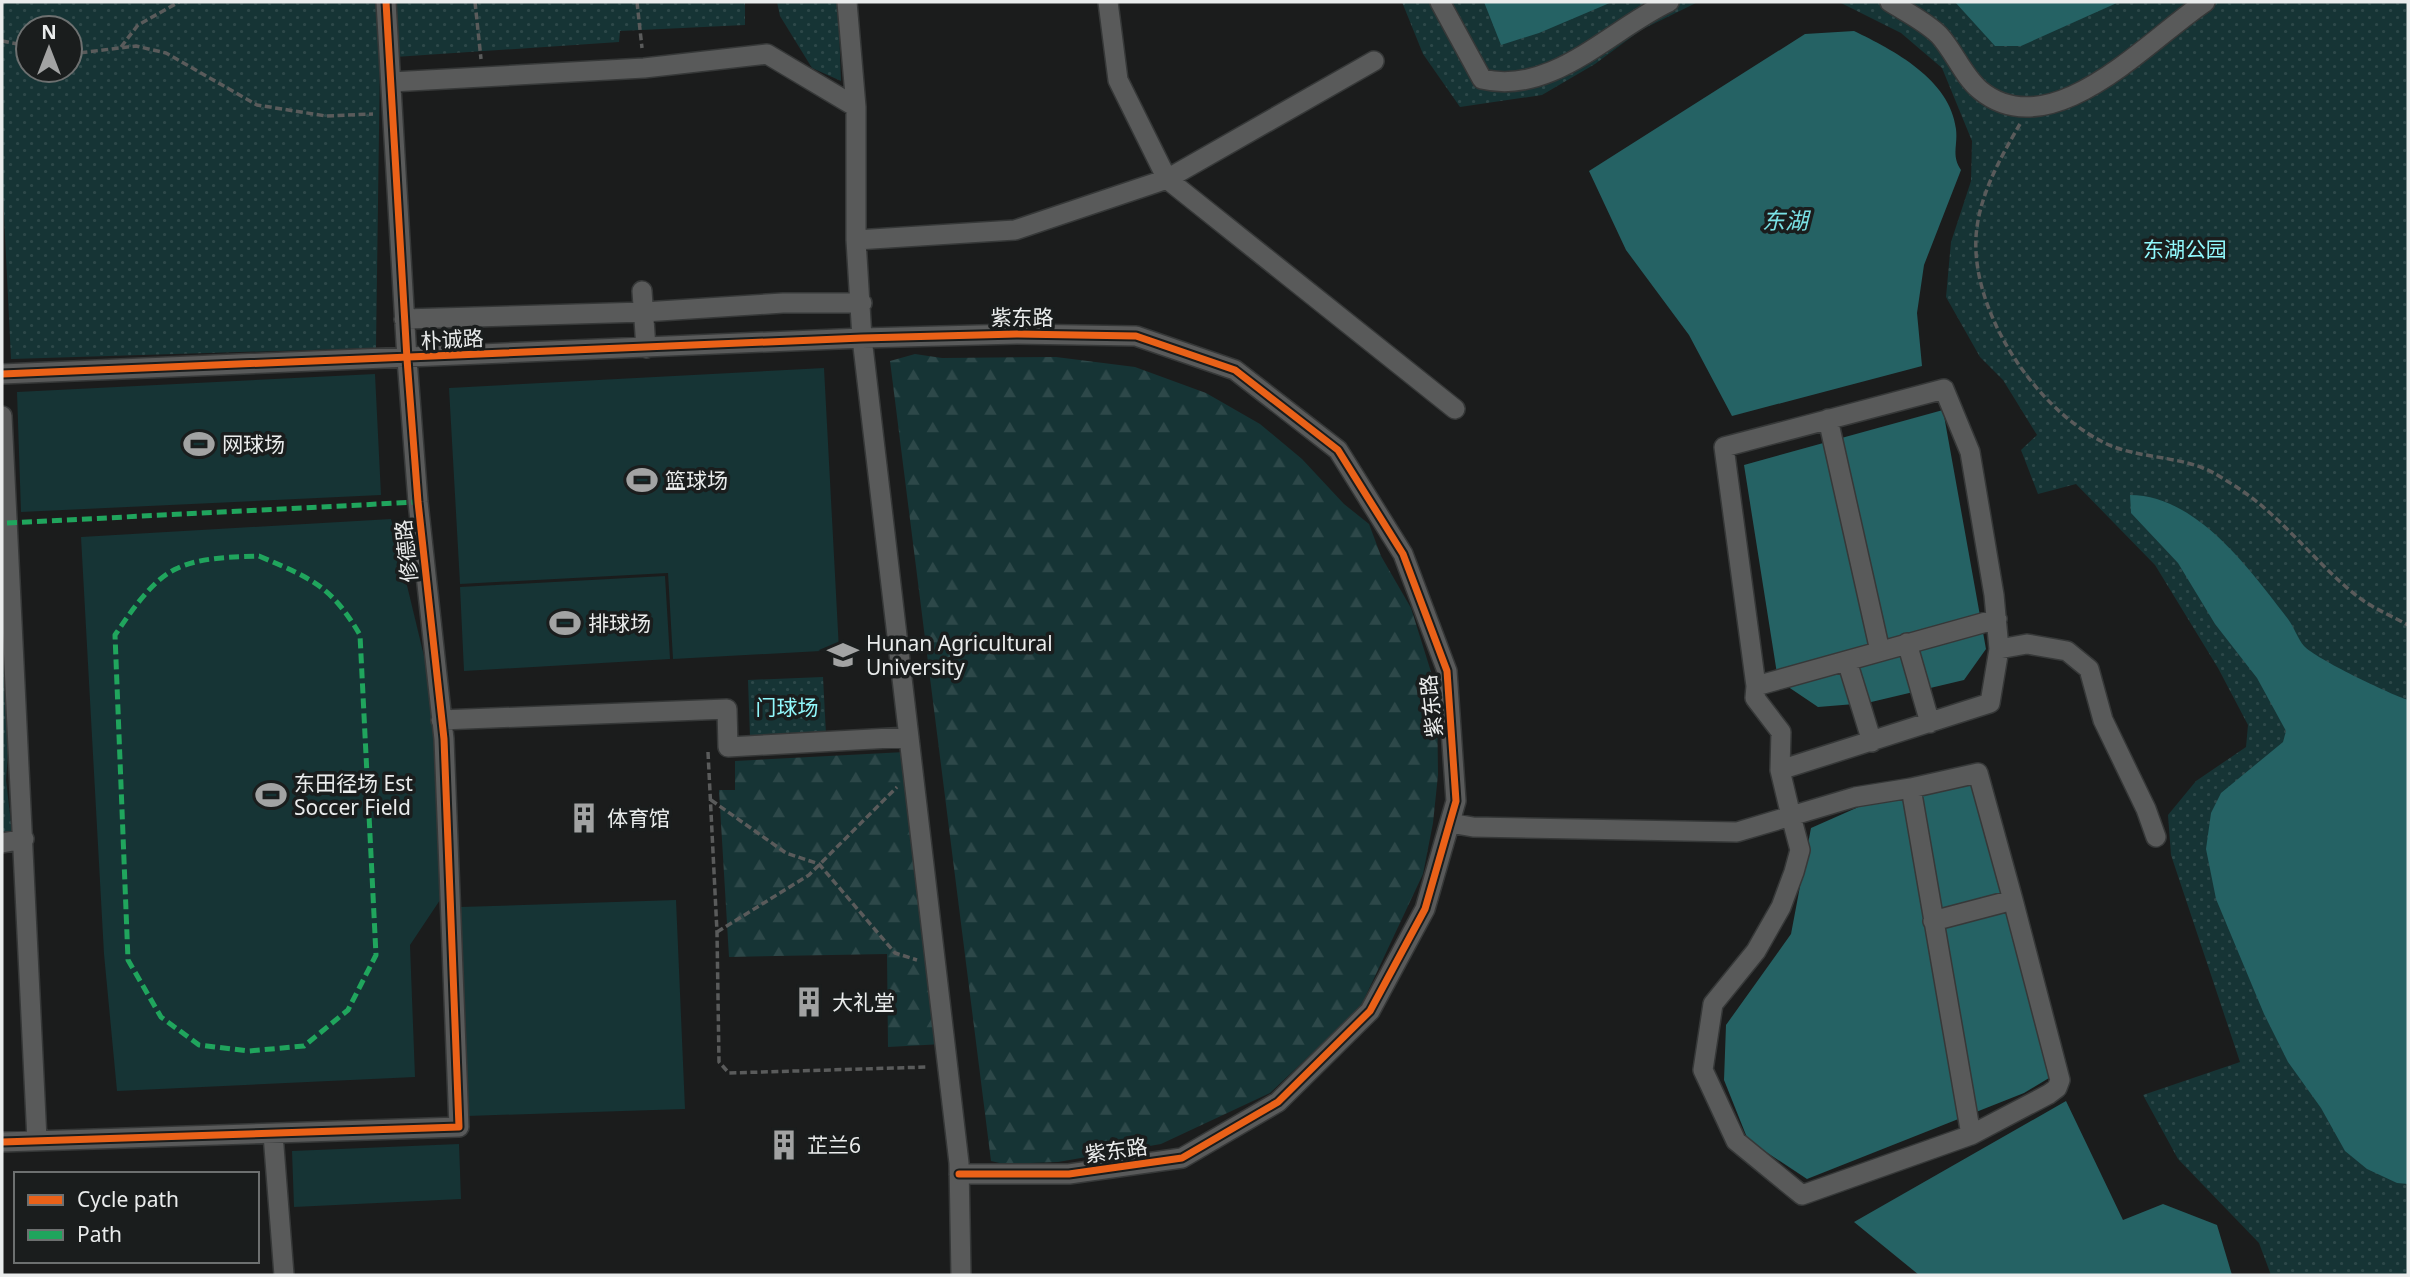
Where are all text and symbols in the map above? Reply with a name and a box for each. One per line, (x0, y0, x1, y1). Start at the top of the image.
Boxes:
north arrow (14, 14, 84, 84)
text: N (41, 19, 57, 45)
water label: 东湖 (1762, 204, 1811, 236)
park label: 东湖公园 (2143, 235, 2227, 263)
street label: 紫东路 (991, 303, 1054, 331)
street label: 朴诚路 (420, 323, 484, 355)
sports icon: 网球场 (182, 427, 216, 461)
place label: 网球场 (222, 430, 285, 458)
sports icon: 篮球场 (625, 463, 659, 497)
place label: 篮球场 (665, 466, 728, 494)
street label: 修德路 (389, 518, 423, 584)
sports icon: 排球场 (548, 606, 582, 640)
place label: 排球场 (588, 609, 651, 637)
place label: Hunan Agricultural University (866, 629, 1053, 681)
school or university icon: Hunan Agricultural University (826, 638, 860, 672)
street label: 紫东路 (1414, 673, 1448, 739)
park label: 门球场 (756, 693, 819, 721)
place label: 东田径场 Est Soccer Field (294, 769, 413, 821)
sports icon: 东田径场 Est Soccer Field (254, 778, 288, 812)
building icon: 体育馆 (567, 801, 601, 835)
place label: 体育馆 (607, 804, 670, 832)
building icon: 大礼堂 (792, 985, 826, 1019)
place label: 大礼堂 (832, 988, 895, 1016)
building icon: 芷兰6 (767, 1128, 801, 1162)
place label: 芷兰6 (807, 1131, 861, 1159)
street label: 紫东路 (1083, 1132, 1149, 1168)
legend (14, 1172, 259, 1263)
text: Cycle path (77, 1185, 179, 1213)
text: Path (77, 1220, 122, 1248)

